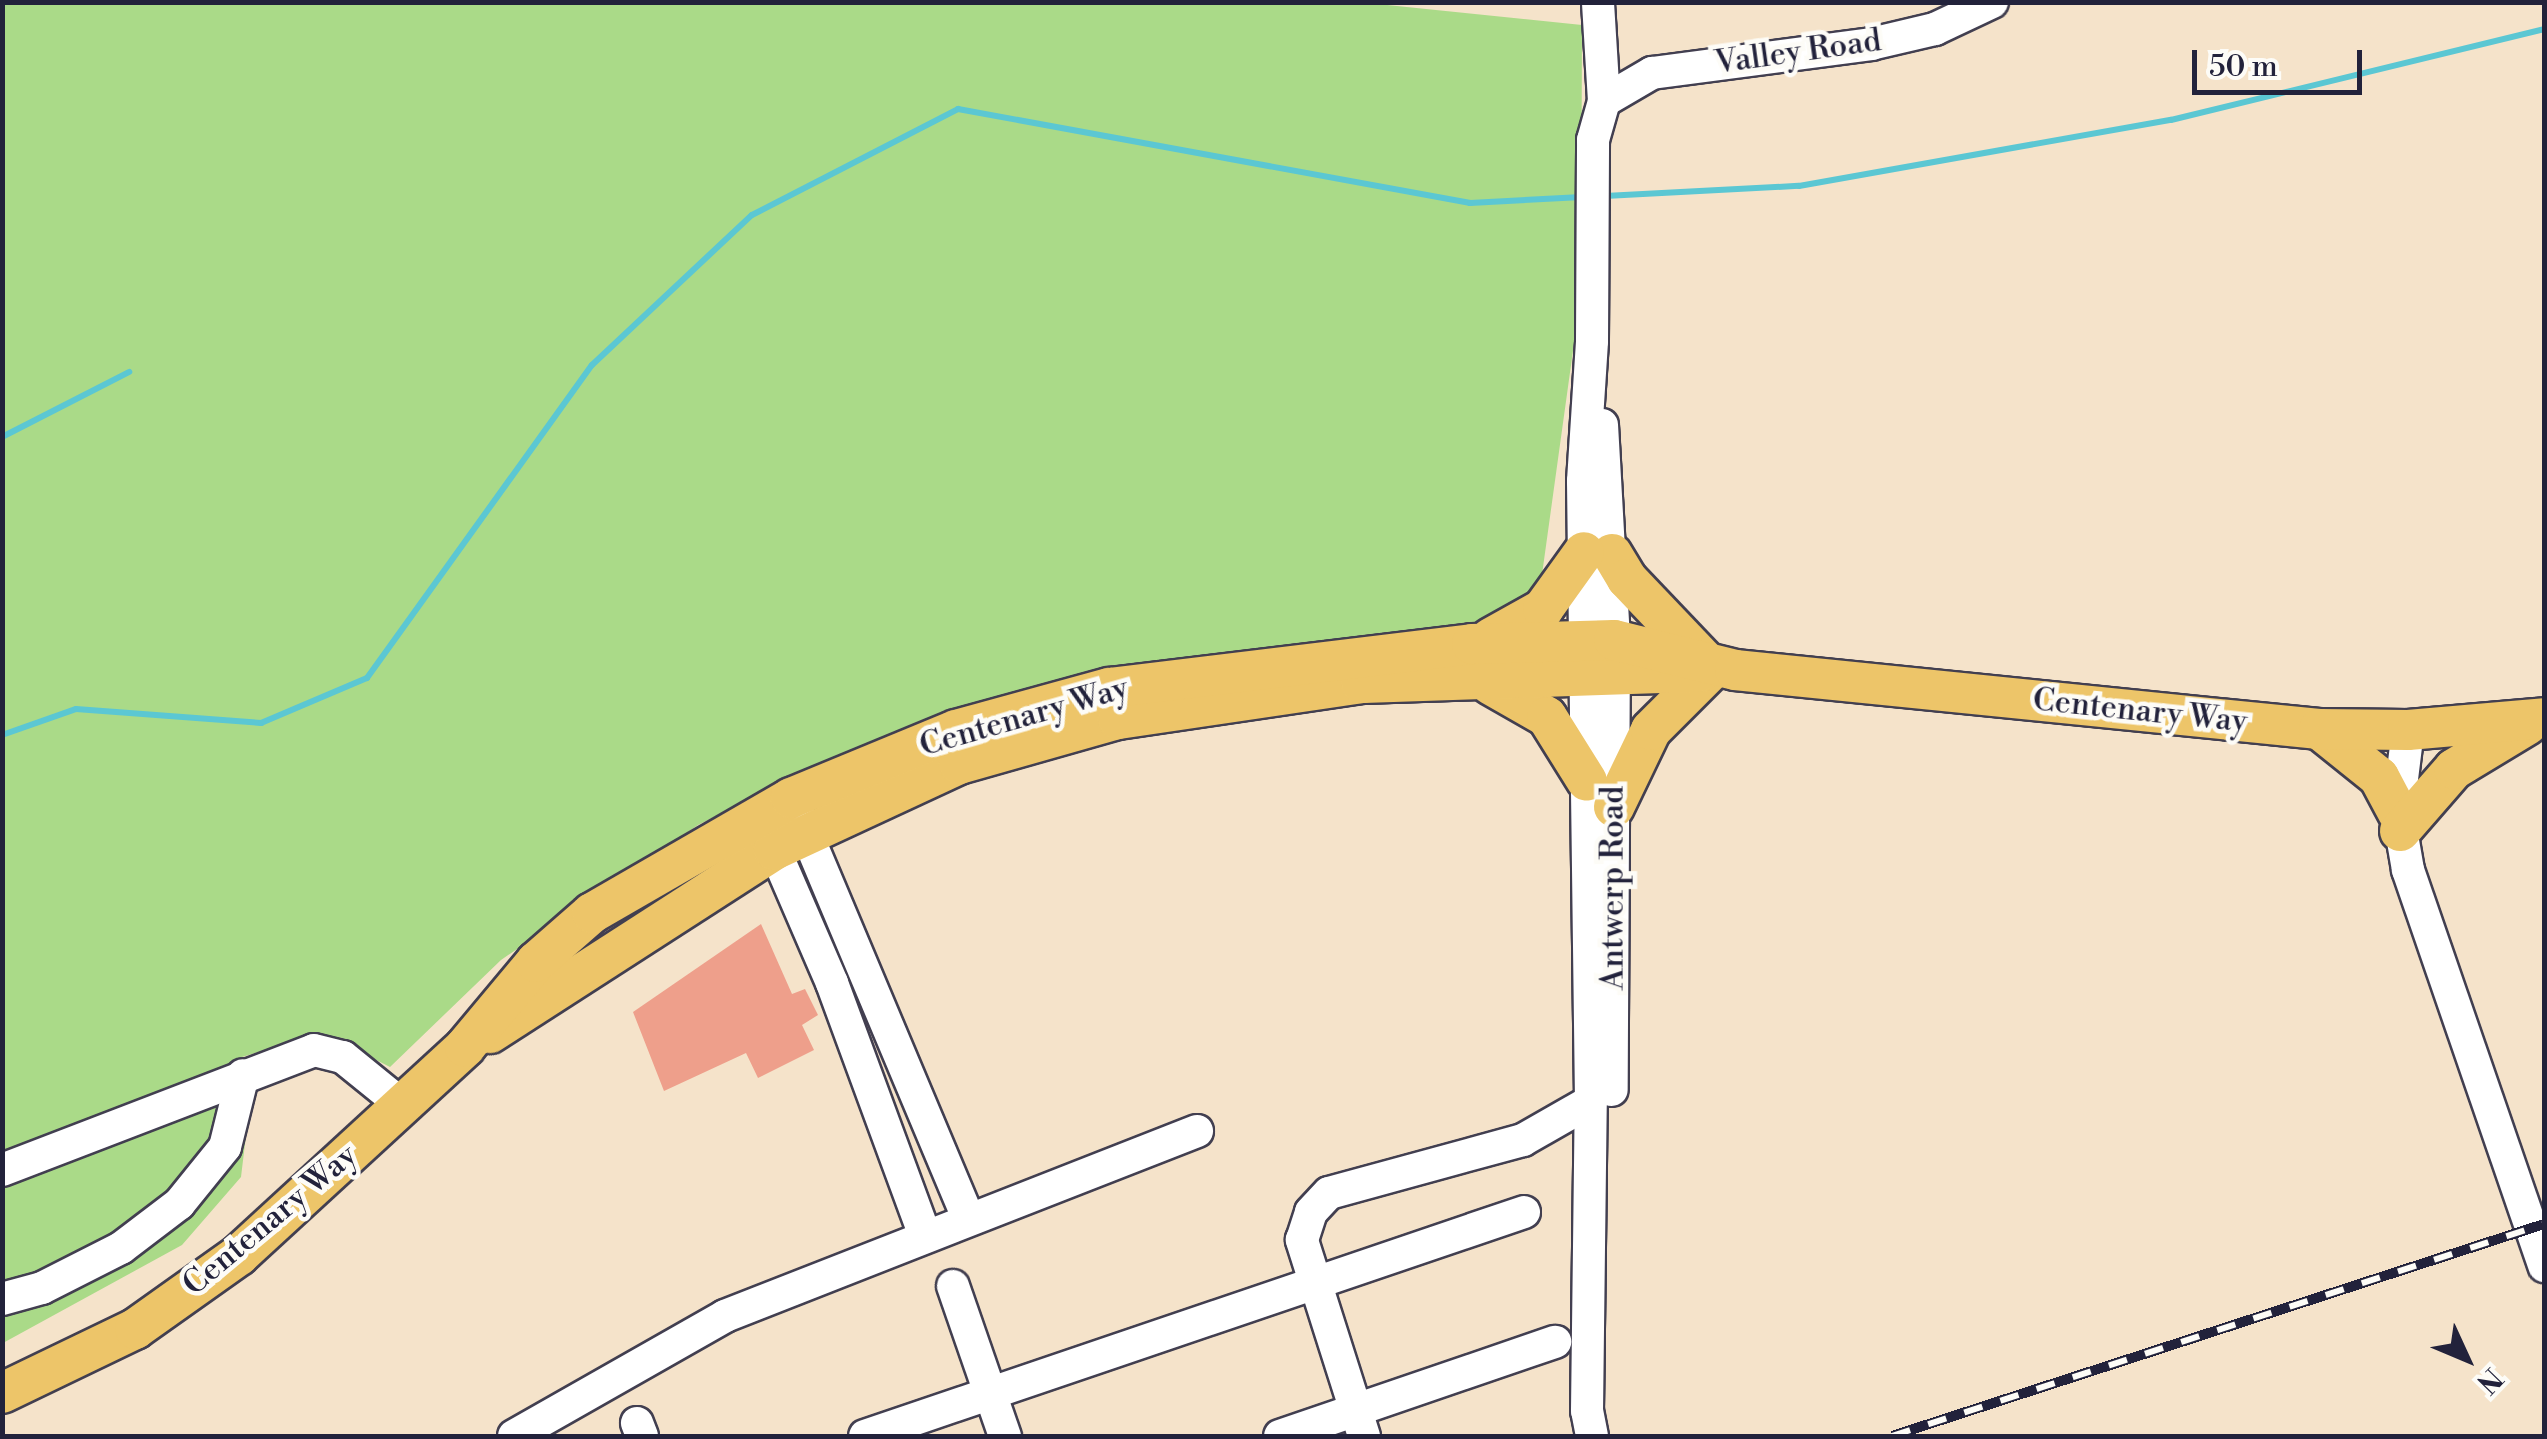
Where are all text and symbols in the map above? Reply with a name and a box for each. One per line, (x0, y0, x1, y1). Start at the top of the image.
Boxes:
street label: Valley Road (1712, 21, 1884, 83)
scale bar (2197, 30, 2367, 92)
text: 50 m (2209, 48, 2278, 86)
street label: Centenary Way (915, 669, 1133, 765)
street label: Centenary Way (2031, 681, 2249, 741)
street label: Antwerp Road (1594, 786, 1632, 990)
street label: Centenary Way (175, 1136, 365, 1304)
north arrow (2417, 1309, 2517, 1409)
text: N (2469, 1360, 2509, 1400)

